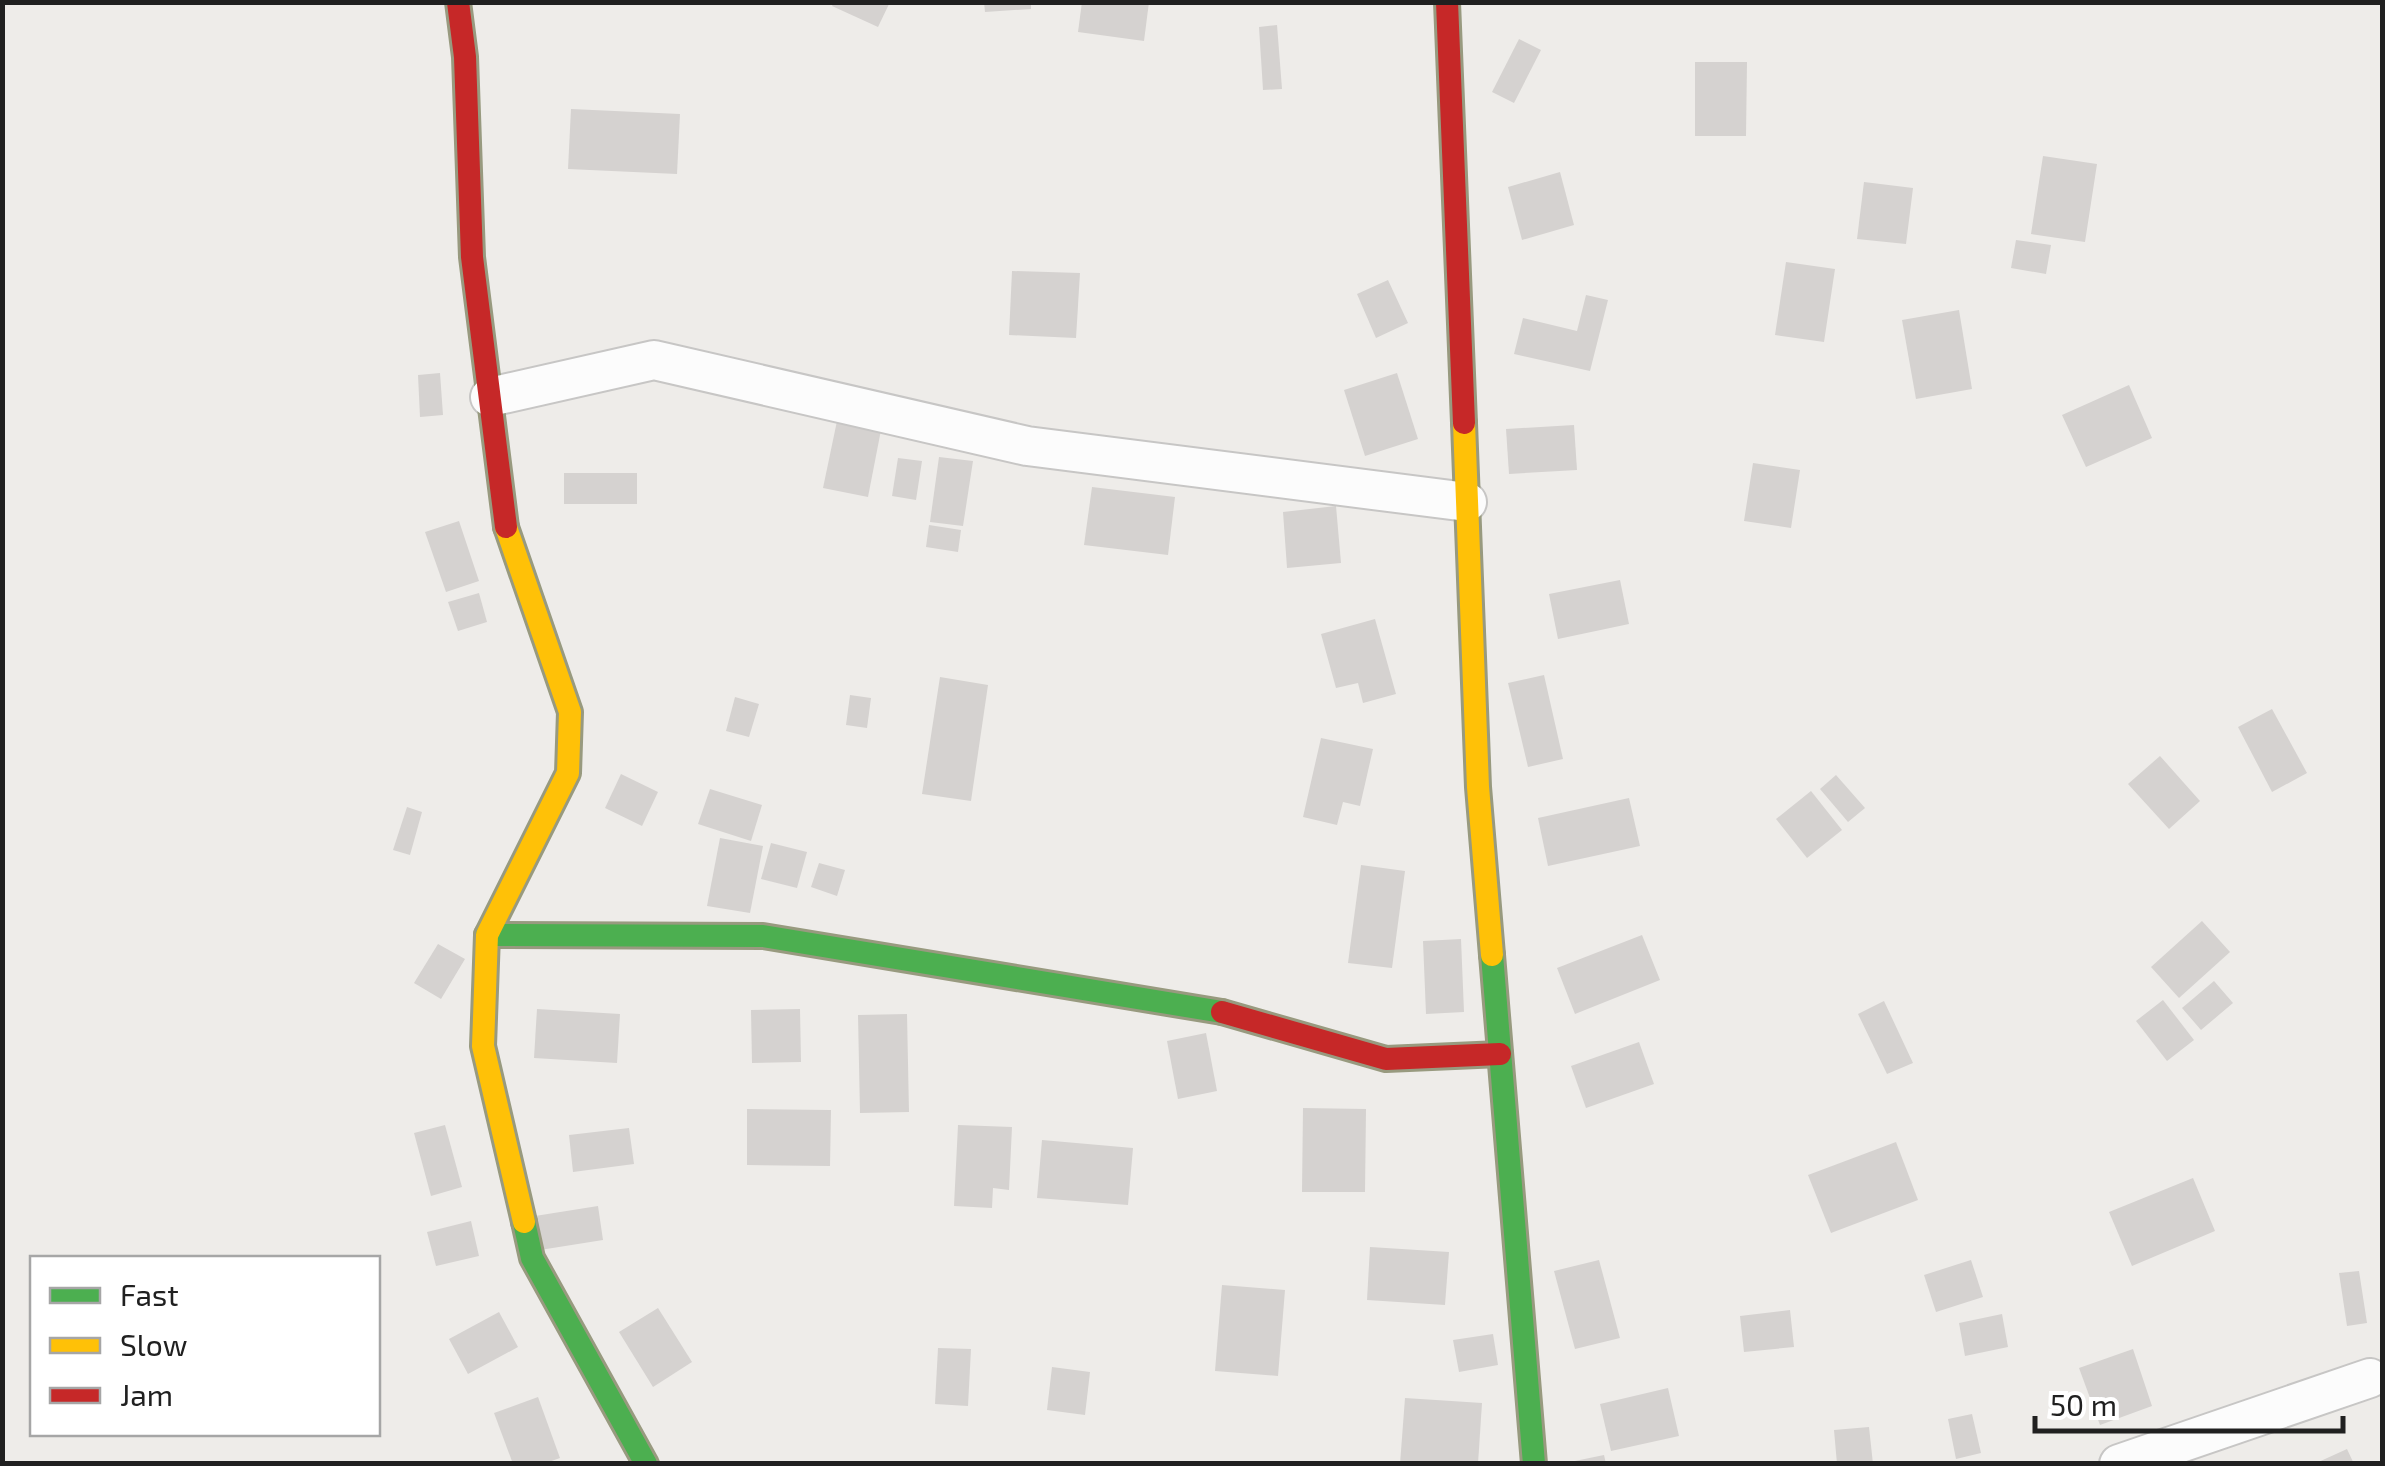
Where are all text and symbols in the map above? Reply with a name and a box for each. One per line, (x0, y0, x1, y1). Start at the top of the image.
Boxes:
legend (30, 1256, 380, 1436)
text: Fast (120, 1276, 179, 1312)
text: Slow (120, 1326, 187, 1362)
scale bar (2035, 1371, 2342, 1433)
text: Jam (120, 1376, 173, 1412)
text: 50 m (2050, 1386, 2117, 1422)

